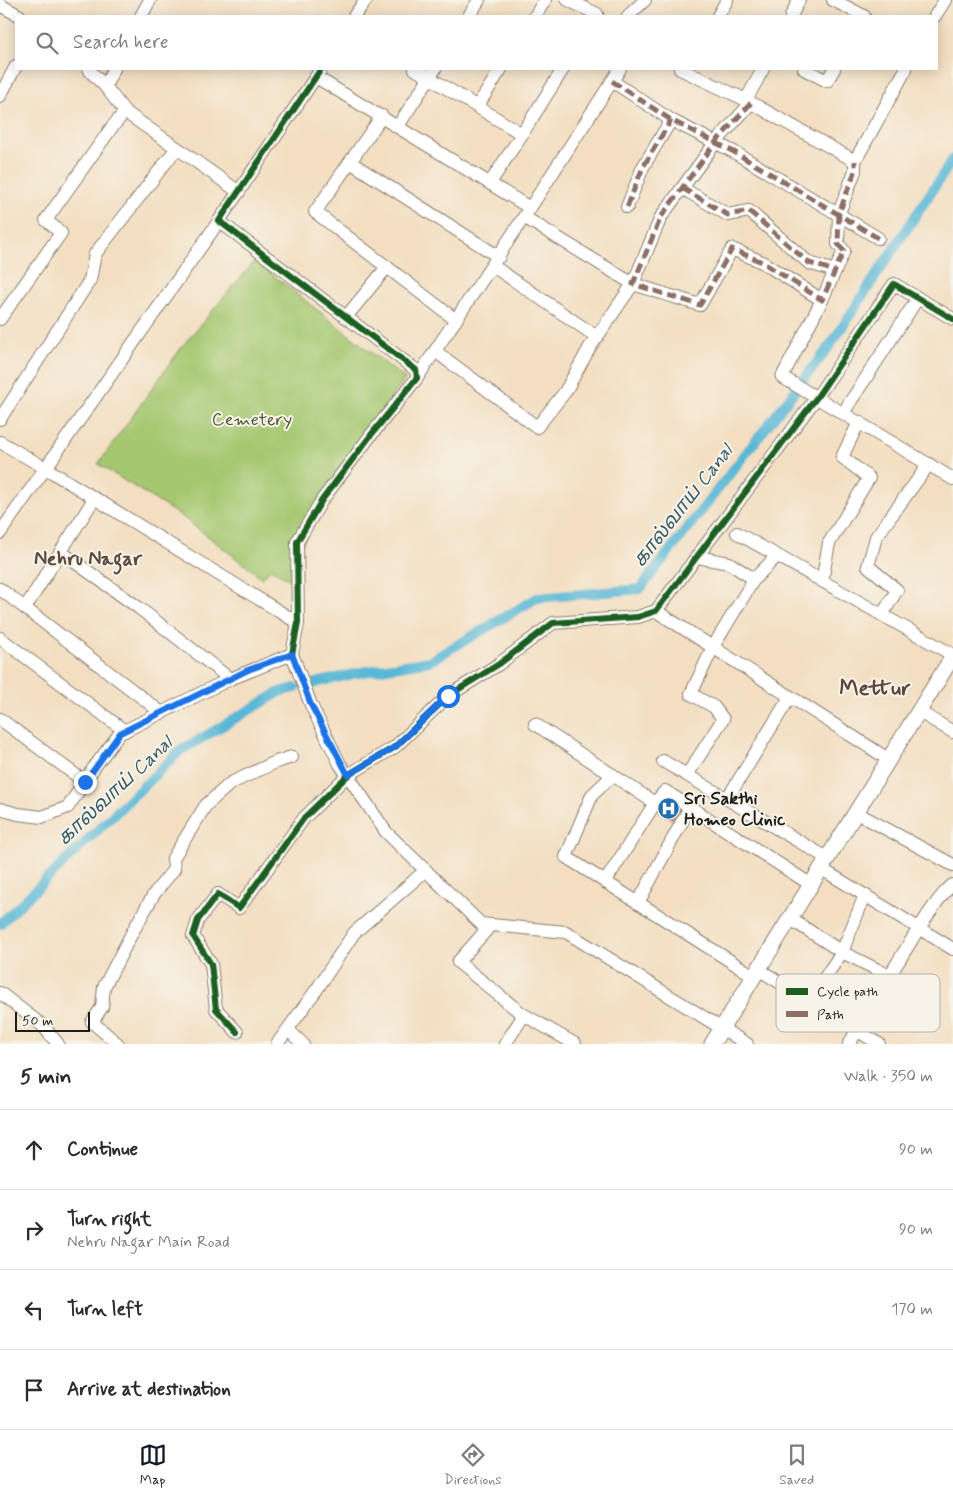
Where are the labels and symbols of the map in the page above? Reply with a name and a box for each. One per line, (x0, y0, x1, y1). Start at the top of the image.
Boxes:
park label: Cemetery (212, 408, 292, 432)
water label: கால்வாய் Canal (627, 437, 741, 572)
district label: Nehru Nagar (34, 546, 143, 575)
district label: Mettur (839, 675, 911, 703)
route start (437, 685, 460, 708)
water label: கால்வாய் Canal (52, 729, 180, 851)
route end (74, 771, 97, 794)
place label: Sri Sakthi Homeo Clinic (684, 787, 786, 832)
hospital icon: Sri Sakthi Homeo Clinic (656, 797, 680, 821)
legend (776, 974, 940, 1032)
text: Cycle path (817, 983, 878, 1001)
text: Path (817, 1006, 844, 1024)
scale bar (15, 1009, 90, 1032)

